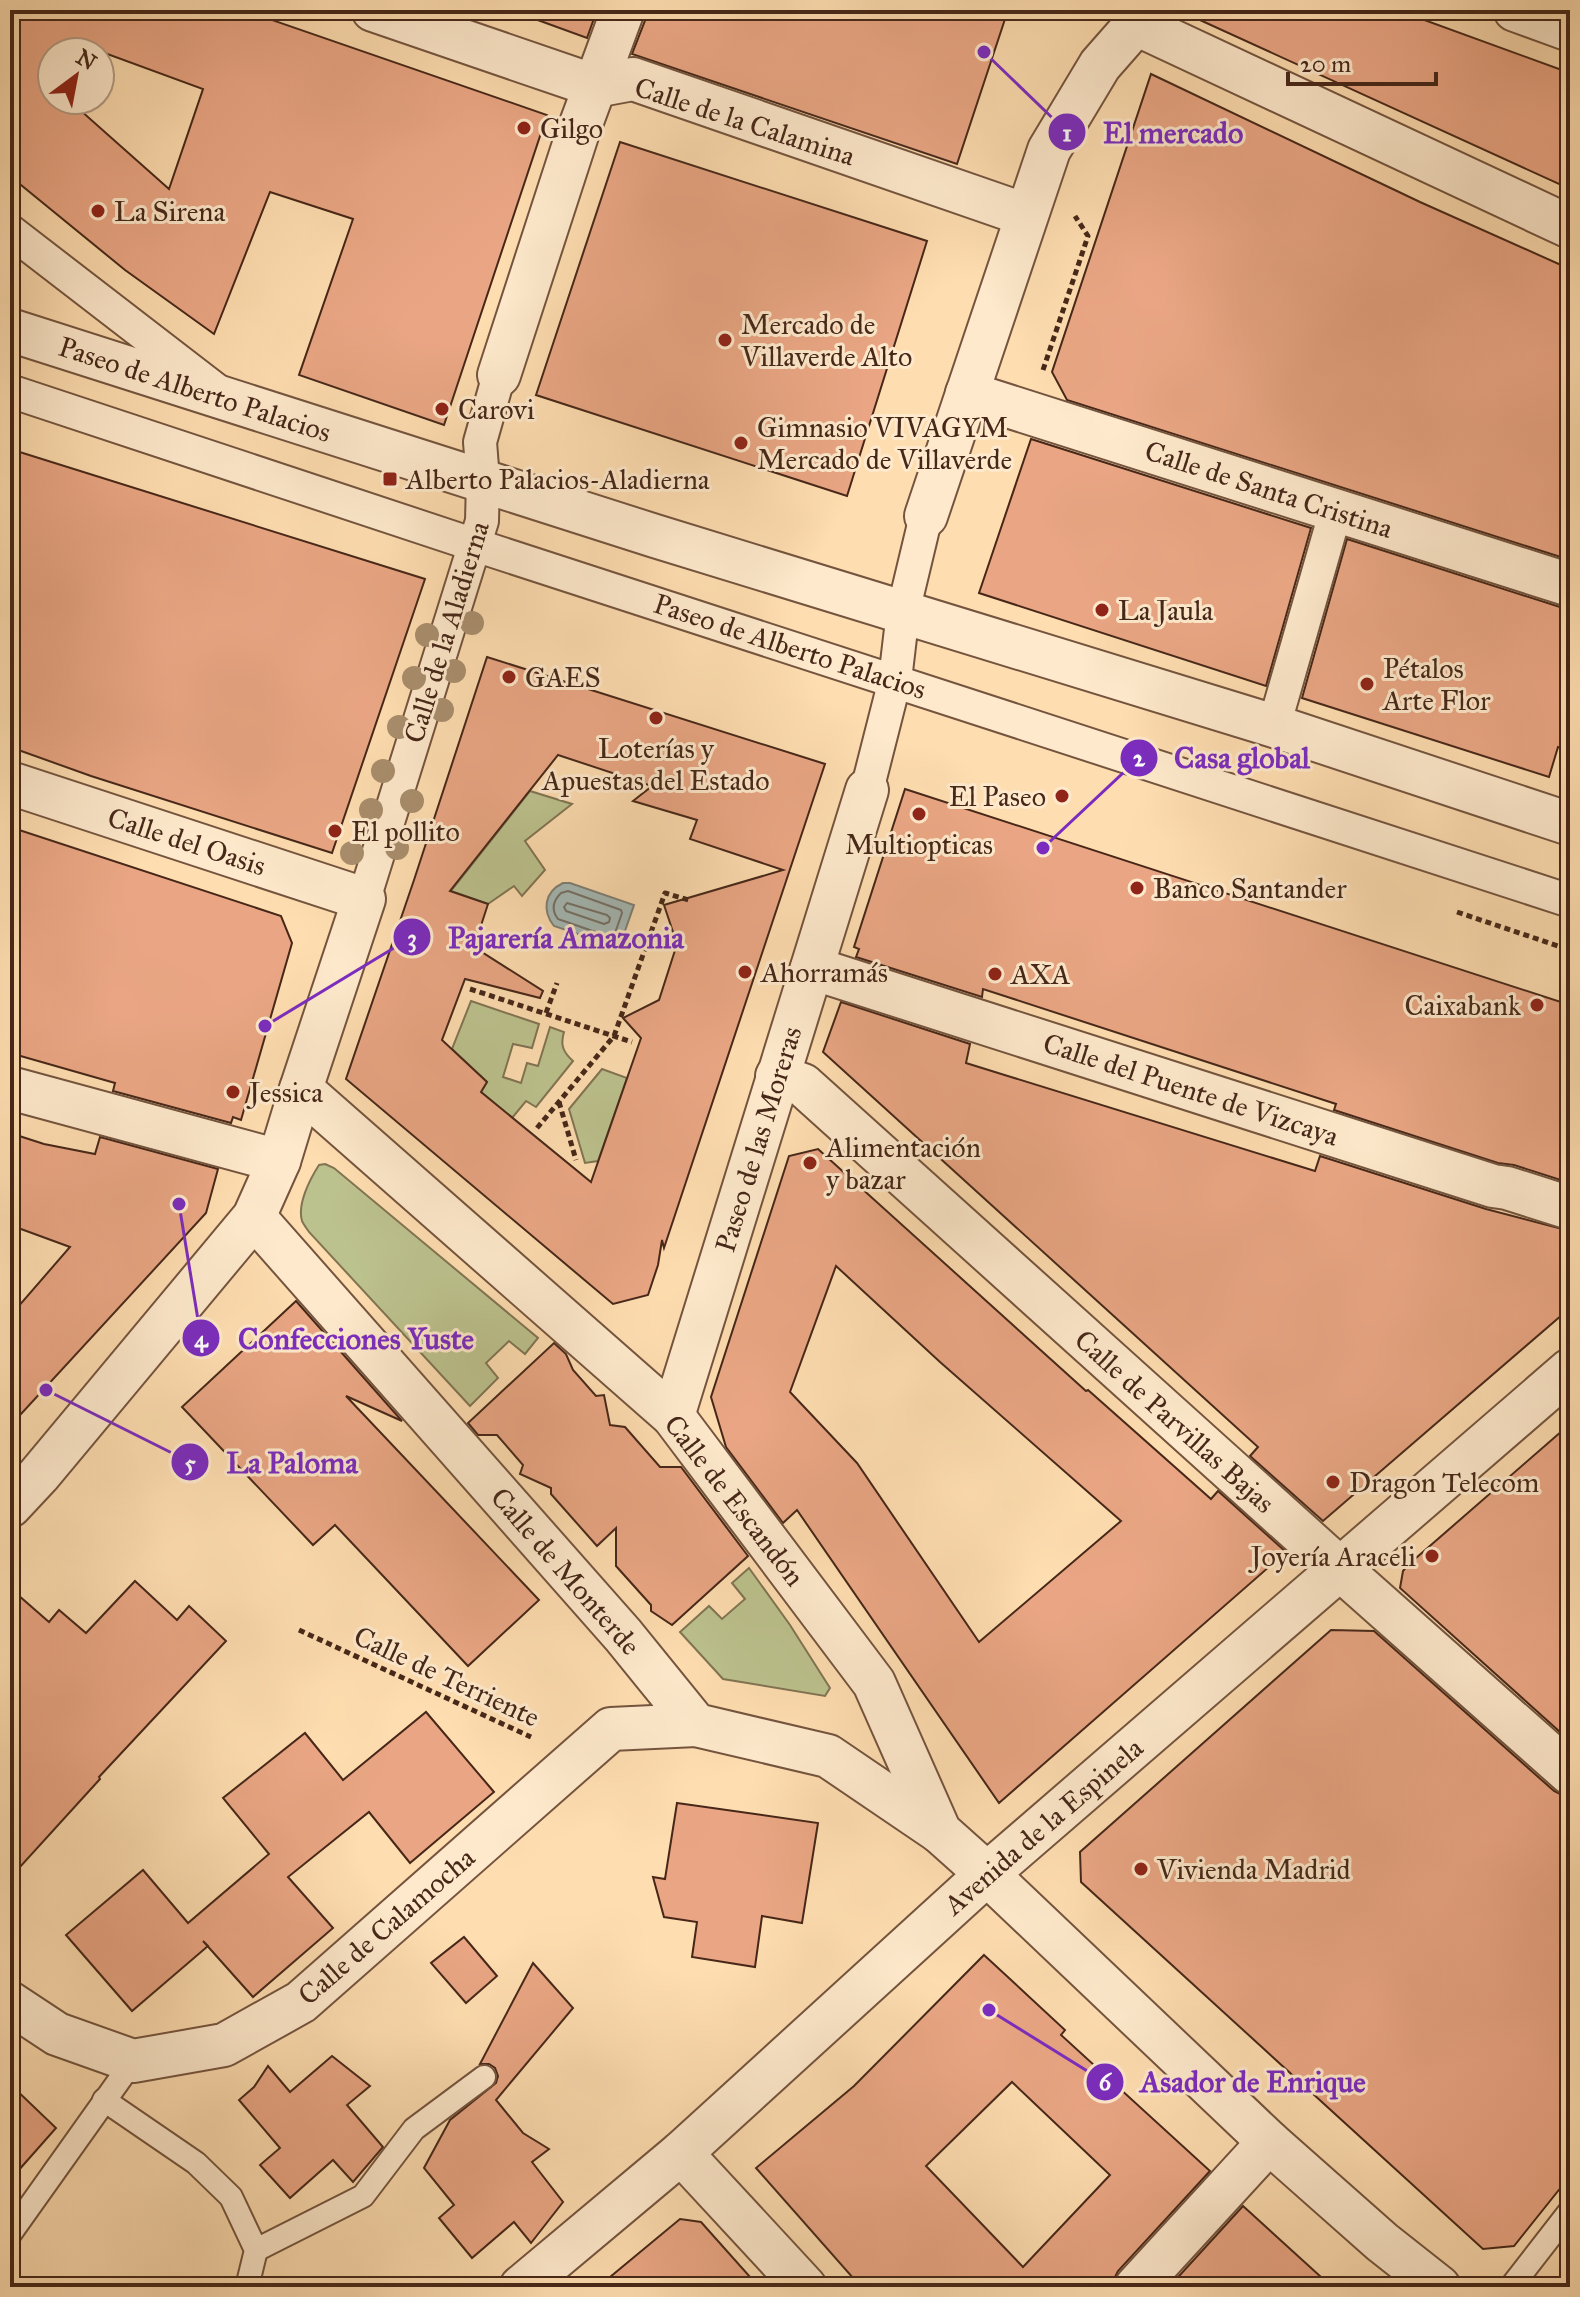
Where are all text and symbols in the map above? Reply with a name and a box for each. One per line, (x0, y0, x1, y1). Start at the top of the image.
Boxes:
north arrow (36, 36, 116, 116)
scale bar (1288, 36, 1436, 86)
text: N (71, 43, 102, 76)
text: 20 m (1300, 49, 1351, 79)
street label: Calle de la Calamina (630, 69, 859, 174)
callout: El mercado (1047, 105, 1260, 159)
place label: Gilgo (540, 111, 603, 146)
text: El mercado (1103, 115, 1243, 151)
text: 1 (1062, 118, 1072, 148)
marker: Gilgo (515, 119, 533, 137)
place label: La Sirena (114, 194, 225, 229)
marker: La Sirena (89, 202, 107, 220)
place label: Mercado de Villaverde Alto (740, 307, 912, 374)
street label: Paseo de Alberto Palacios (54, 329, 336, 450)
marker: Mercado de Villaverde Alto (716, 331, 734, 349)
place label: Carovi (458, 392, 535, 427)
marker: Carovi (433, 400, 451, 418)
place label: Gimnasio VIVAGYM Mercado de Villaverde (757, 410, 1012, 477)
street label: Calle de Santa Cristina (1141, 433, 1397, 546)
marker: Gimnasio VIVAGYM Mercado de Villaverde (732, 434, 750, 452)
place label: Alberto Palacios-Aladierna (405, 462, 710, 497)
marker: Alberto Palacios-Aladierna (381, 470, 399, 488)
street label: Calle de la Aladierna (396, 517, 497, 747)
street label: Paseo de Alberto Palacios (649, 586, 931, 707)
place label: La Jaula (1118, 593, 1214, 628)
marker: La Jaula (1093, 601, 1111, 619)
place label: Pétalos Arte Flor (1382, 651, 1491, 718)
place label: GAES (525, 660, 600, 695)
marker: GAES (500, 668, 518, 686)
marker: Pétalos Arte Flor (1358, 675, 1376, 693)
marker: Loterías y Apuestas del Estado (647, 709, 665, 727)
place label: Loterías y Apuestas del Estado (541, 731, 770, 798)
callout: Casa global (1119, 731, 1326, 785)
text: Casa global (1174, 740, 1311, 776)
text: 2 (1133, 743, 1146, 773)
place label: El Paseo (949, 779, 1046, 814)
marker: El Paseo (1053, 787, 1071, 805)
street label: Calle del Oasis (103, 799, 270, 884)
marker: Multiopticas (910, 805, 928, 823)
place label: El pollito (351, 814, 460, 849)
marker: El pollito (326, 822, 344, 840)
place label: Multiopticas (845, 827, 993, 862)
place label: Banco Santander (1153, 871, 1347, 906)
marker: Banco Santander (1128, 879, 1146, 897)
callout: Pajarería Amazonia (392, 910, 700, 964)
text: Pajarería Amazonia (448, 920, 685, 956)
text: 3 (407, 923, 417, 953)
place label: Ahorramás (760, 955, 888, 990)
place label: AXA (1010, 957, 1071, 992)
marker: Ahorramás (736, 963, 754, 981)
marker: AXA (986, 965, 1004, 983)
place label: Caixabank (1405, 988, 1521, 1023)
marker: Caixabank (1528, 996, 1546, 1014)
street label: Paseo de las Moreras (708, 1022, 809, 1256)
street label: Calle del Puente de Vizcaya (1039, 1025, 1343, 1154)
place label: Jessica (246, 1075, 323, 1110)
marker: Jessica (224, 1083, 242, 1101)
place label: Alimentación y bazar (825, 1130, 981, 1197)
marker: Alimentación y bazar (801, 1154, 819, 1172)
callout: Confecciones Yuste (181, 1311, 490, 1365)
text: Confecciones Yuste (238, 1321, 475, 1357)
street label: Calle de Parvillas Bajas (1067, 1322, 1282, 1520)
text: 4 (194, 1324, 209, 1354)
street label: Calle de Escandón (657, 1408, 812, 1593)
callout: La Paloma (170, 1435, 374, 1489)
text: La Paloma (226, 1445, 359, 1481)
text: 5 (184, 1448, 196, 1478)
place label: Dragon Telecom (1349, 1465, 1539, 1500)
marker: Dragon Telecom (1324, 1473, 1342, 1491)
street label: Calle de Monterde (483, 1480, 648, 1662)
place label: Joyería Araceli (1248, 1539, 1416, 1574)
marker: Joyería Araceli (1423, 1547, 1441, 1565)
street label: Calle de Terriente (348, 1618, 545, 1735)
street label: Avenida de la Espinela (936, 1730, 1150, 1923)
street label: Calle de Calamocha (291, 1840, 482, 2013)
place label: Vivienda Madrid (1156, 1852, 1351, 1887)
marker: Vivienda Madrid (1132, 1860, 1150, 1878)
callout: Asador de Enrique (1085, 2055, 1382, 2109)
text: Asador de Enrique (1138, 2064, 1366, 2100)
text: 6 (1099, 2067, 1113, 2097)

